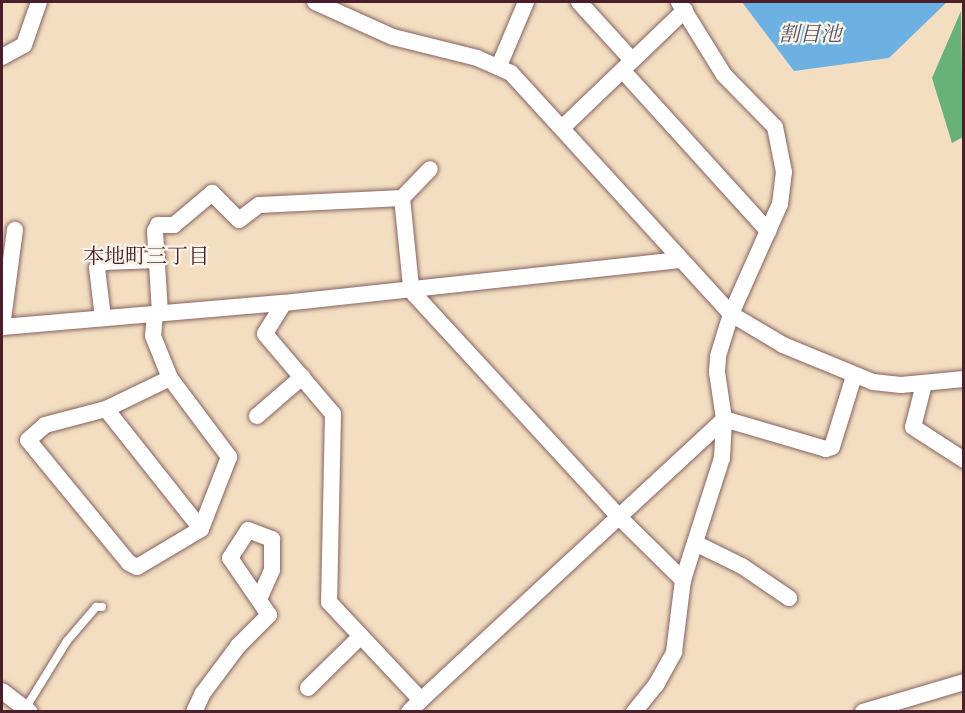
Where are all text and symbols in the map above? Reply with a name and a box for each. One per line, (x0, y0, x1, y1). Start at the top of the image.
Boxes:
water label: 割目池 (779, 22, 841, 48)
district label: 本地町三丁目 (83, 244, 209, 270)

